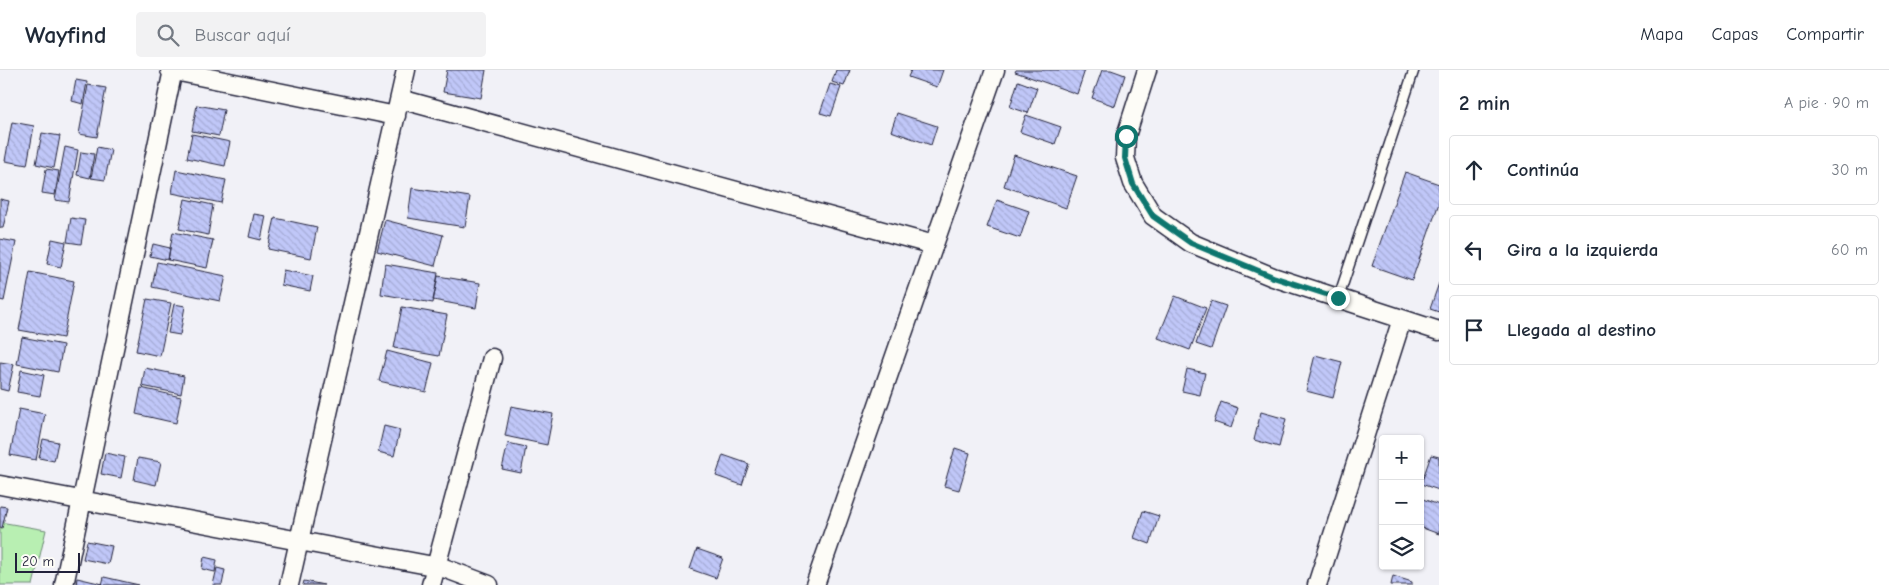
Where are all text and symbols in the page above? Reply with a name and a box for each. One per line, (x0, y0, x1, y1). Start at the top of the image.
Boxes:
search box (136, 12, 486, 57)
text: Wayfind (25, 21, 106, 49)
icon: search (154, 21, 182, 49)
text: Buscar aquí (194, 24, 290, 46)
text: Mapa (1640, 24, 1683, 45)
text: Capas (1711, 24, 1758, 45)
text: Compartir (1786, 24, 1864, 45)
text: 2 min (1459, 91, 1510, 115)
text: A pie · 90 m (1784, 94, 1869, 112)
route start (1115, 125, 1138, 148)
icon: ahead (1460, 156, 1488, 184)
text: Continúa (1507, 159, 1579, 181)
text: 30 m (1832, 161, 1868, 179)
icon: left (1460, 236, 1488, 264)
text: Gira a la izquierda (1507, 239, 1658, 261)
text: 60 m (1831, 241, 1868, 259)
route end (1327, 287, 1350, 310)
icon: arrive (1460, 316, 1488, 344)
text: Llegada al destino (1507, 319, 1656, 341)
map controls (1379, 435, 1424, 570)
button: + (1379, 435, 1424, 480)
button: − (1379, 480, 1424, 525)
button: layers (1379, 525, 1424, 570)
scale bar (15, 550, 80, 573)
text: 20 m (22, 553, 54, 570)

